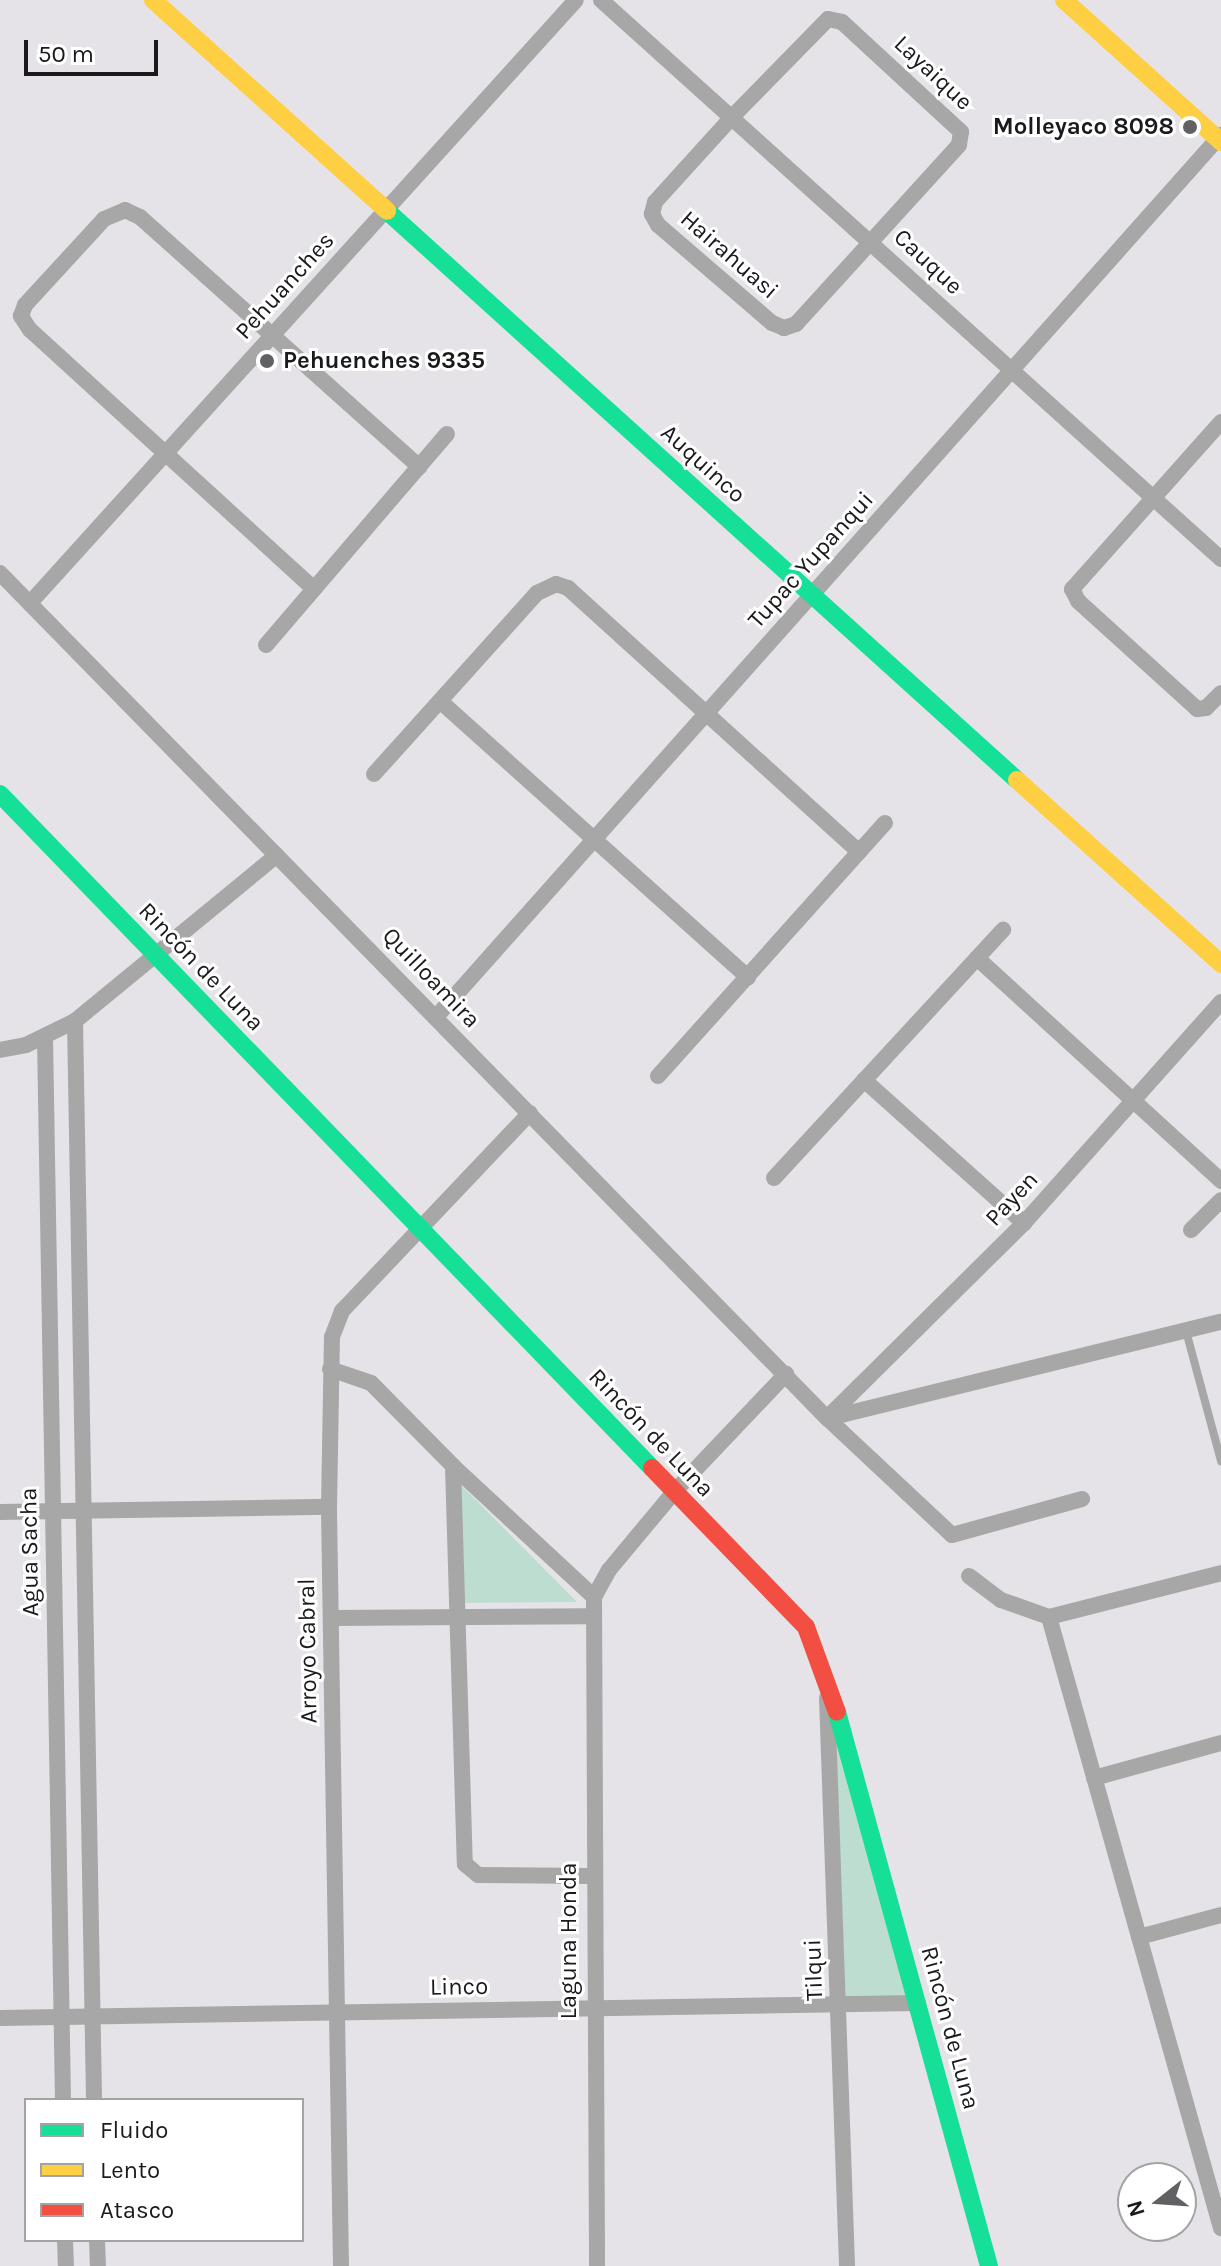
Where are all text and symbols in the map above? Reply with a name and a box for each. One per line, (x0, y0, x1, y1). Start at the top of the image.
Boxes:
scale bar (28, 24, 162, 74)
street label: Layaique (888, 29, 978, 117)
text: 50 m (38, 40, 94, 68)
place label: Molleyaco 8098 (993, 113, 1174, 141)
marker: Molleyaco 8098 (1181, 118, 1199, 136)
street label: Hairahuasi (674, 205, 784, 305)
street label: Cauque (888, 223, 968, 301)
street label: Pehuanches (229, 227, 341, 345)
place label: Pehuenches 9335 (283, 347, 485, 375)
marker: Pehuenches 9335 (258, 352, 276, 370)
street label: Auquinco (655, 418, 751, 510)
street label: Tupac Yupanqui (742, 486, 880, 634)
street label: Rincón de Luna (132, 897, 270, 1037)
street label: Quilloamira (376, 922, 486, 1034)
street label: Payen (979, 1166, 1045, 1232)
street label: Rincón de Luna (582, 1363, 720, 1503)
street label: Agua Sacha (14, 1487, 46, 1617)
street label: Arroyo Cabral (292, 1578, 324, 1724)
street label: Laguna Honda (555, 1863, 583, 2019)
street label: Tilqui (799, 1939, 829, 2001)
street label: Rincón de Luna (914, 1943, 986, 2113)
street label: Linco (430, 1972, 488, 2002)
legend (24, 2098, 304, 2242)
text: Fluido (100, 2116, 168, 2144)
text: Lento (100, 2156, 160, 2184)
north arrow (1117, 2162, 1197, 2242)
text: Atasco (100, 2196, 174, 2224)
text: N (1121, 2197, 1151, 2220)

